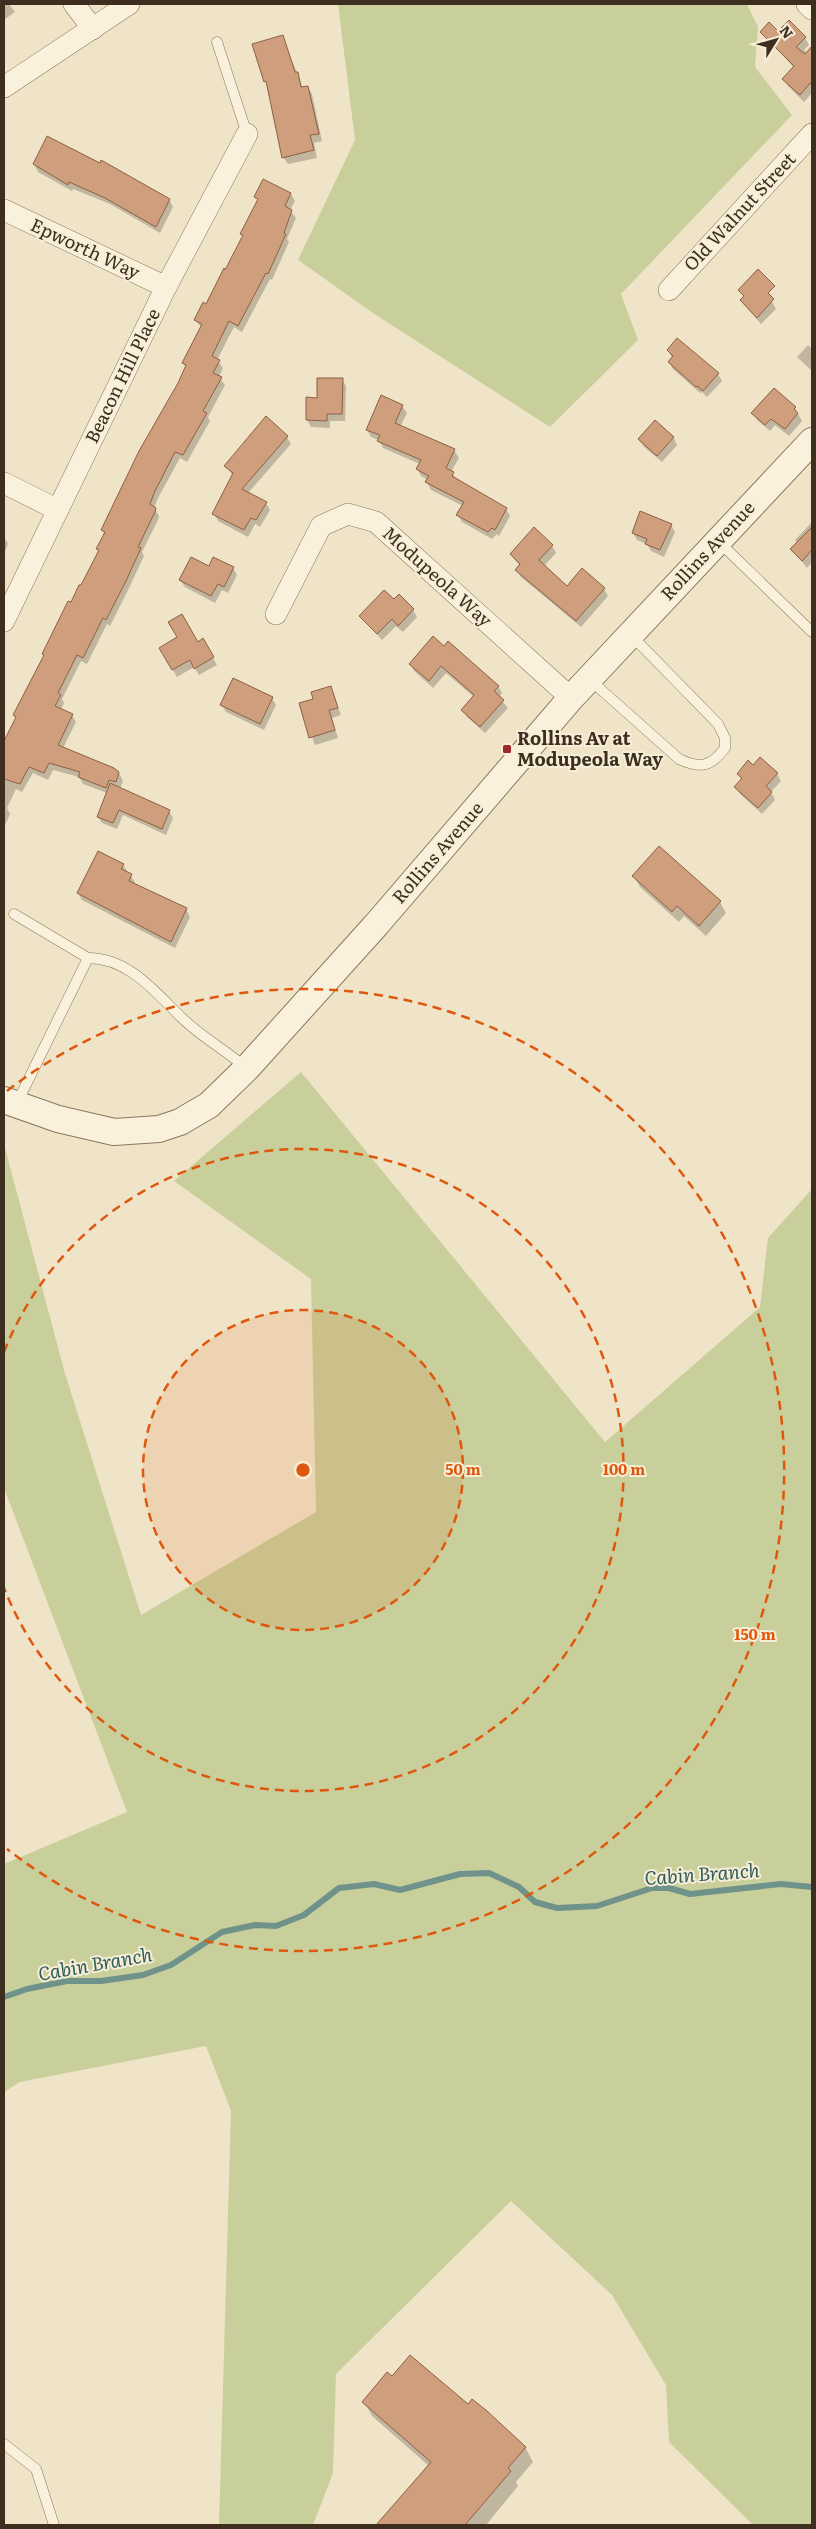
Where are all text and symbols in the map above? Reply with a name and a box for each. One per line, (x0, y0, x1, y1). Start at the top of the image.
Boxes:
north arrow (751, 15, 801, 65)
text: N (776, 21, 799, 42)
street label: Old Walnut Street (677, 145, 802, 276)
street label: Epworth Way (27, 211, 145, 285)
street label: Beacon Hill Place (77, 303, 166, 447)
street label: Rollins Avenue (654, 494, 760, 606)
street label: Modupeola Way (377, 519, 499, 633)
place label: Rollins Av at Modupeola Way (517, 724, 663, 772)
marker: Rollins Av at Modupeola Way (501, 743, 513, 755)
street label: Rollins Avenue (385, 795, 489, 909)
text: 50 m (445, 1457, 481, 1480)
text: 100 m (603, 1457, 645, 1480)
centre of rings (294, 1461, 312, 1479)
text: 150 m (734, 1622, 776, 1645)
water label: Cabin Branch (644, 1855, 760, 1891)
water label: Cabin Branch (36, 1939, 154, 1987)

